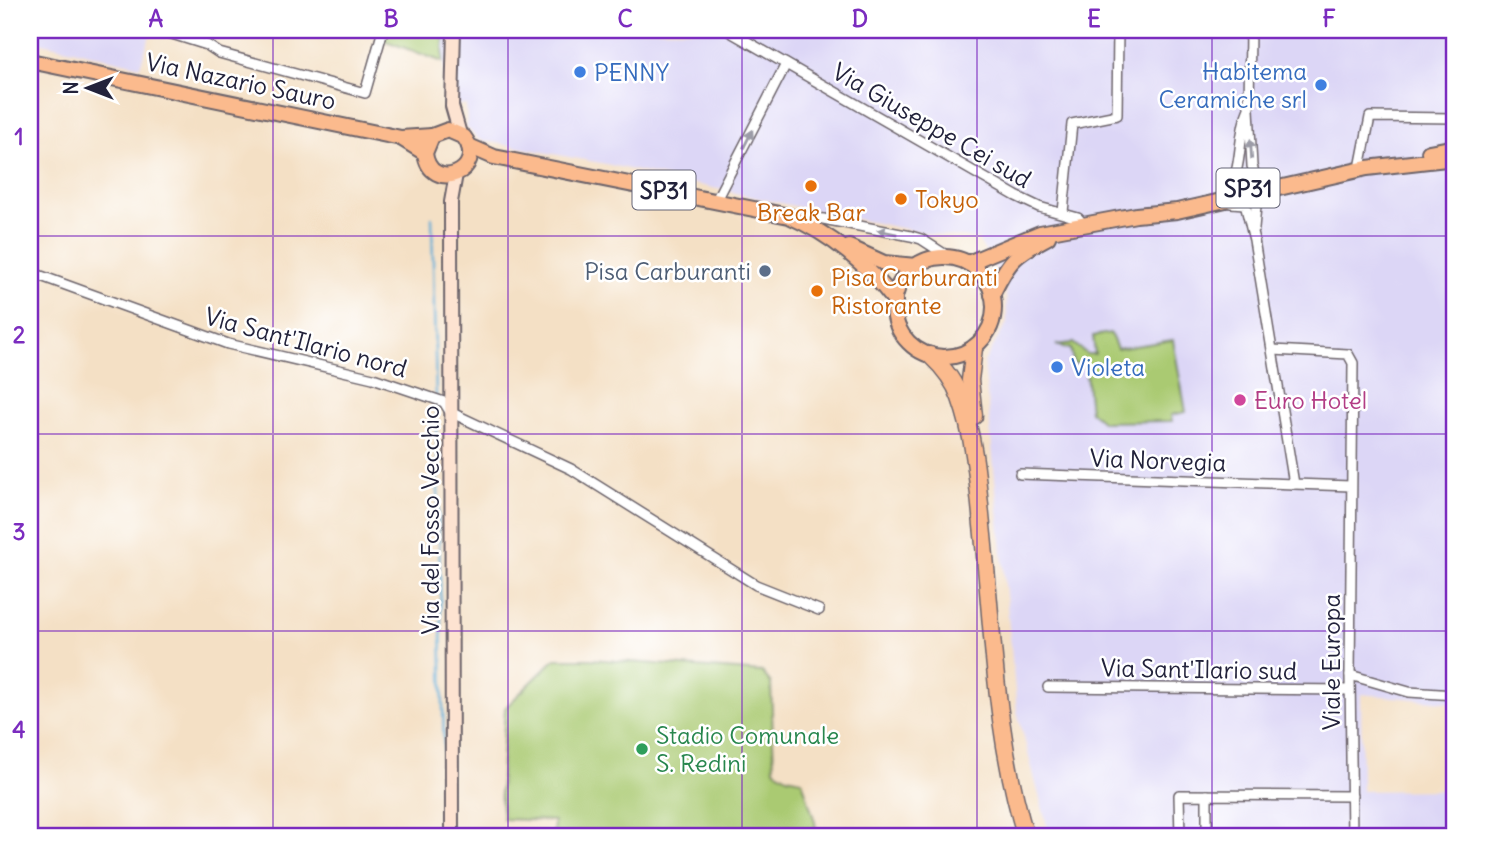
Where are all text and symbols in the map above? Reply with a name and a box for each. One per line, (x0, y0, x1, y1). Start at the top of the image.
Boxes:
text: A (149, 4, 164, 33)
text: B (383, 4, 399, 33)
text: C (617, 4, 633, 33)
text: D (852, 4, 868, 33)
text: E (1087, 4, 1101, 33)
text: F (1322, 4, 1336, 33)
street label: Via Nazario Sauro (143, 46, 339, 116)
north arrow (52, 52, 122, 122)
street label: Via Giuseppe Cei sud (827, 56, 1037, 194)
place label: Habitema Ceramiche srl (1158, 56, 1307, 114)
place label: PENNY (594, 57, 669, 87)
marker: PENNY (572, 64, 588, 80)
marker: Habitema Ceramiche srl (1313, 77, 1329, 93)
text: N (59, 81, 83, 95)
text: 1 (14, 122, 24, 151)
one-way arrow (742, 129, 753, 149)
one-way arrow (1245, 138, 1256, 160)
road number: SP31 (1216, 168, 1280, 208)
road number: SP31 (632, 170, 696, 210)
marker: Break Bar (803, 178, 819, 194)
place label: Tokyo (915, 184, 979, 214)
marker: Tokyo (893, 191, 909, 207)
place label: Break Bar (757, 197, 866, 227)
one-way arrow (876, 226, 898, 237)
place label: Pisa Carburanti (584, 256, 751, 286)
place label: Pisa Carburanti Ristorante (831, 262, 998, 320)
marker: Pisa Carburanti (757, 263, 773, 279)
marker: Pisa Carburanti Ristorante (809, 283, 825, 299)
street label: Via Sant'Ilario nord (202, 301, 410, 383)
text: 2 (13, 320, 26, 349)
place label: Violeta (1071, 352, 1145, 382)
marker: Violeta (1049, 359, 1065, 375)
place label: Euro Hotel (1254, 385, 1367, 415)
marker: Euro Hotel (1232, 392, 1248, 408)
street label: Via del Fosso Vecchio (415, 406, 445, 634)
street label: Via Norvegia (1089, 443, 1227, 477)
text: 3 (12, 517, 26, 546)
street label: Viale Europa (1316, 594, 1346, 730)
street label: Via Sant'Ilario sud (1101, 652, 1297, 686)
text: 4 (12, 715, 26, 744)
place label: Stadio Comunale S. Redini (656, 720, 839, 778)
marker: Stadio Comunale S. Redini (634, 741, 650, 757)

